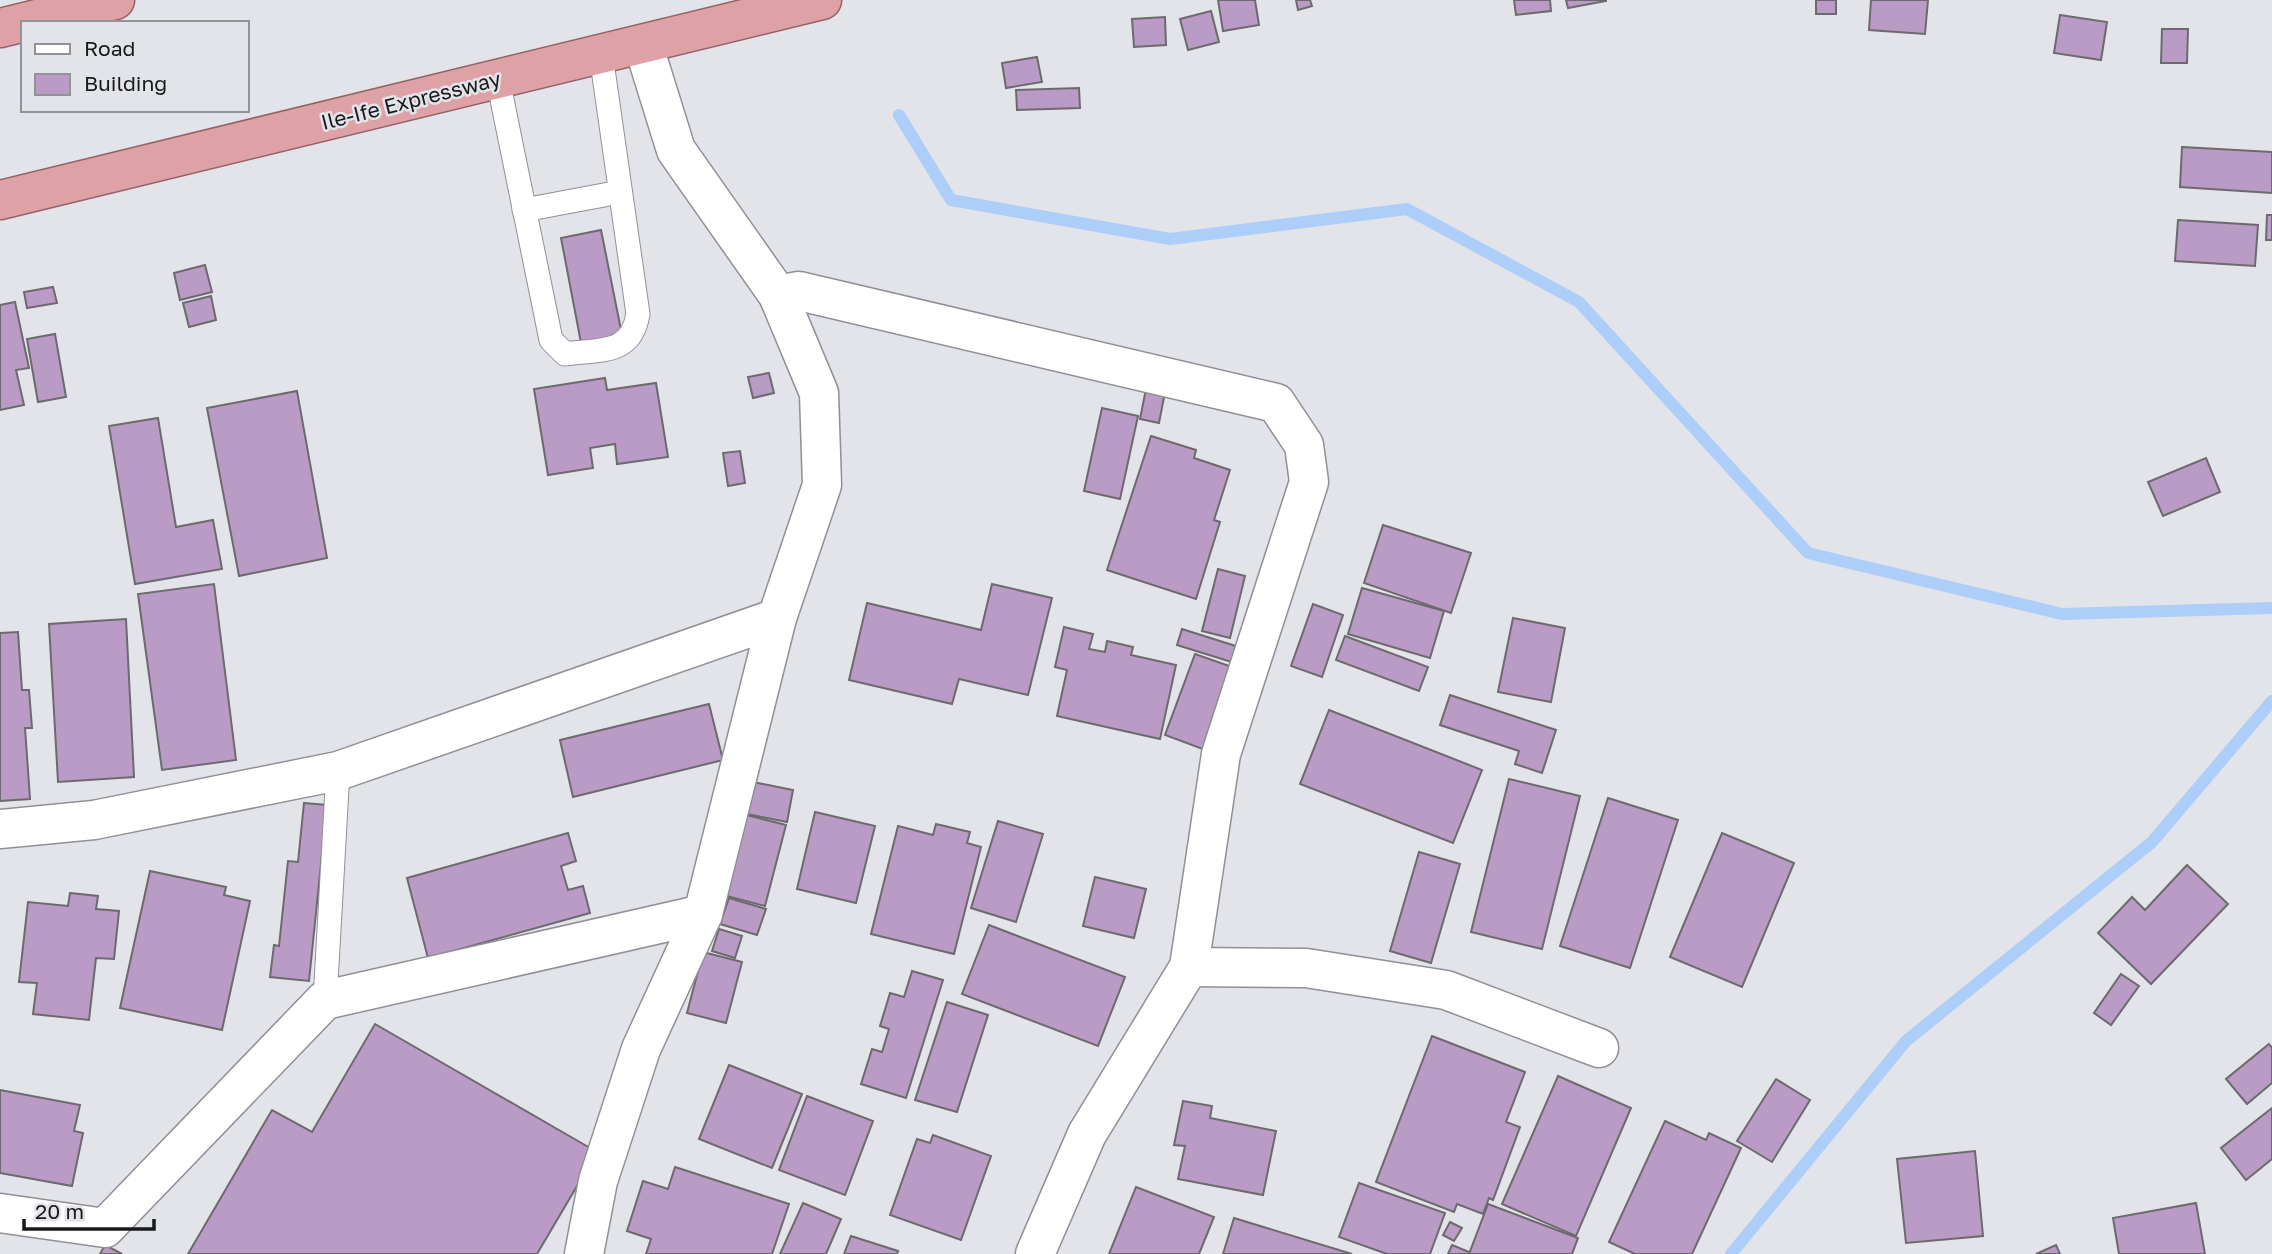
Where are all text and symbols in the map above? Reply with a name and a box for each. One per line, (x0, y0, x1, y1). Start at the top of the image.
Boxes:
legend (21, 21, 248, 112)
text: Road (84, 35, 135, 61)
street label: Ile-Ife Expressway (318, 65, 504, 135)
text: Building (84, 70, 167, 96)
scale bar (24, 1188, 154, 1232)
text: 20 m (35, 1198, 84, 1224)

